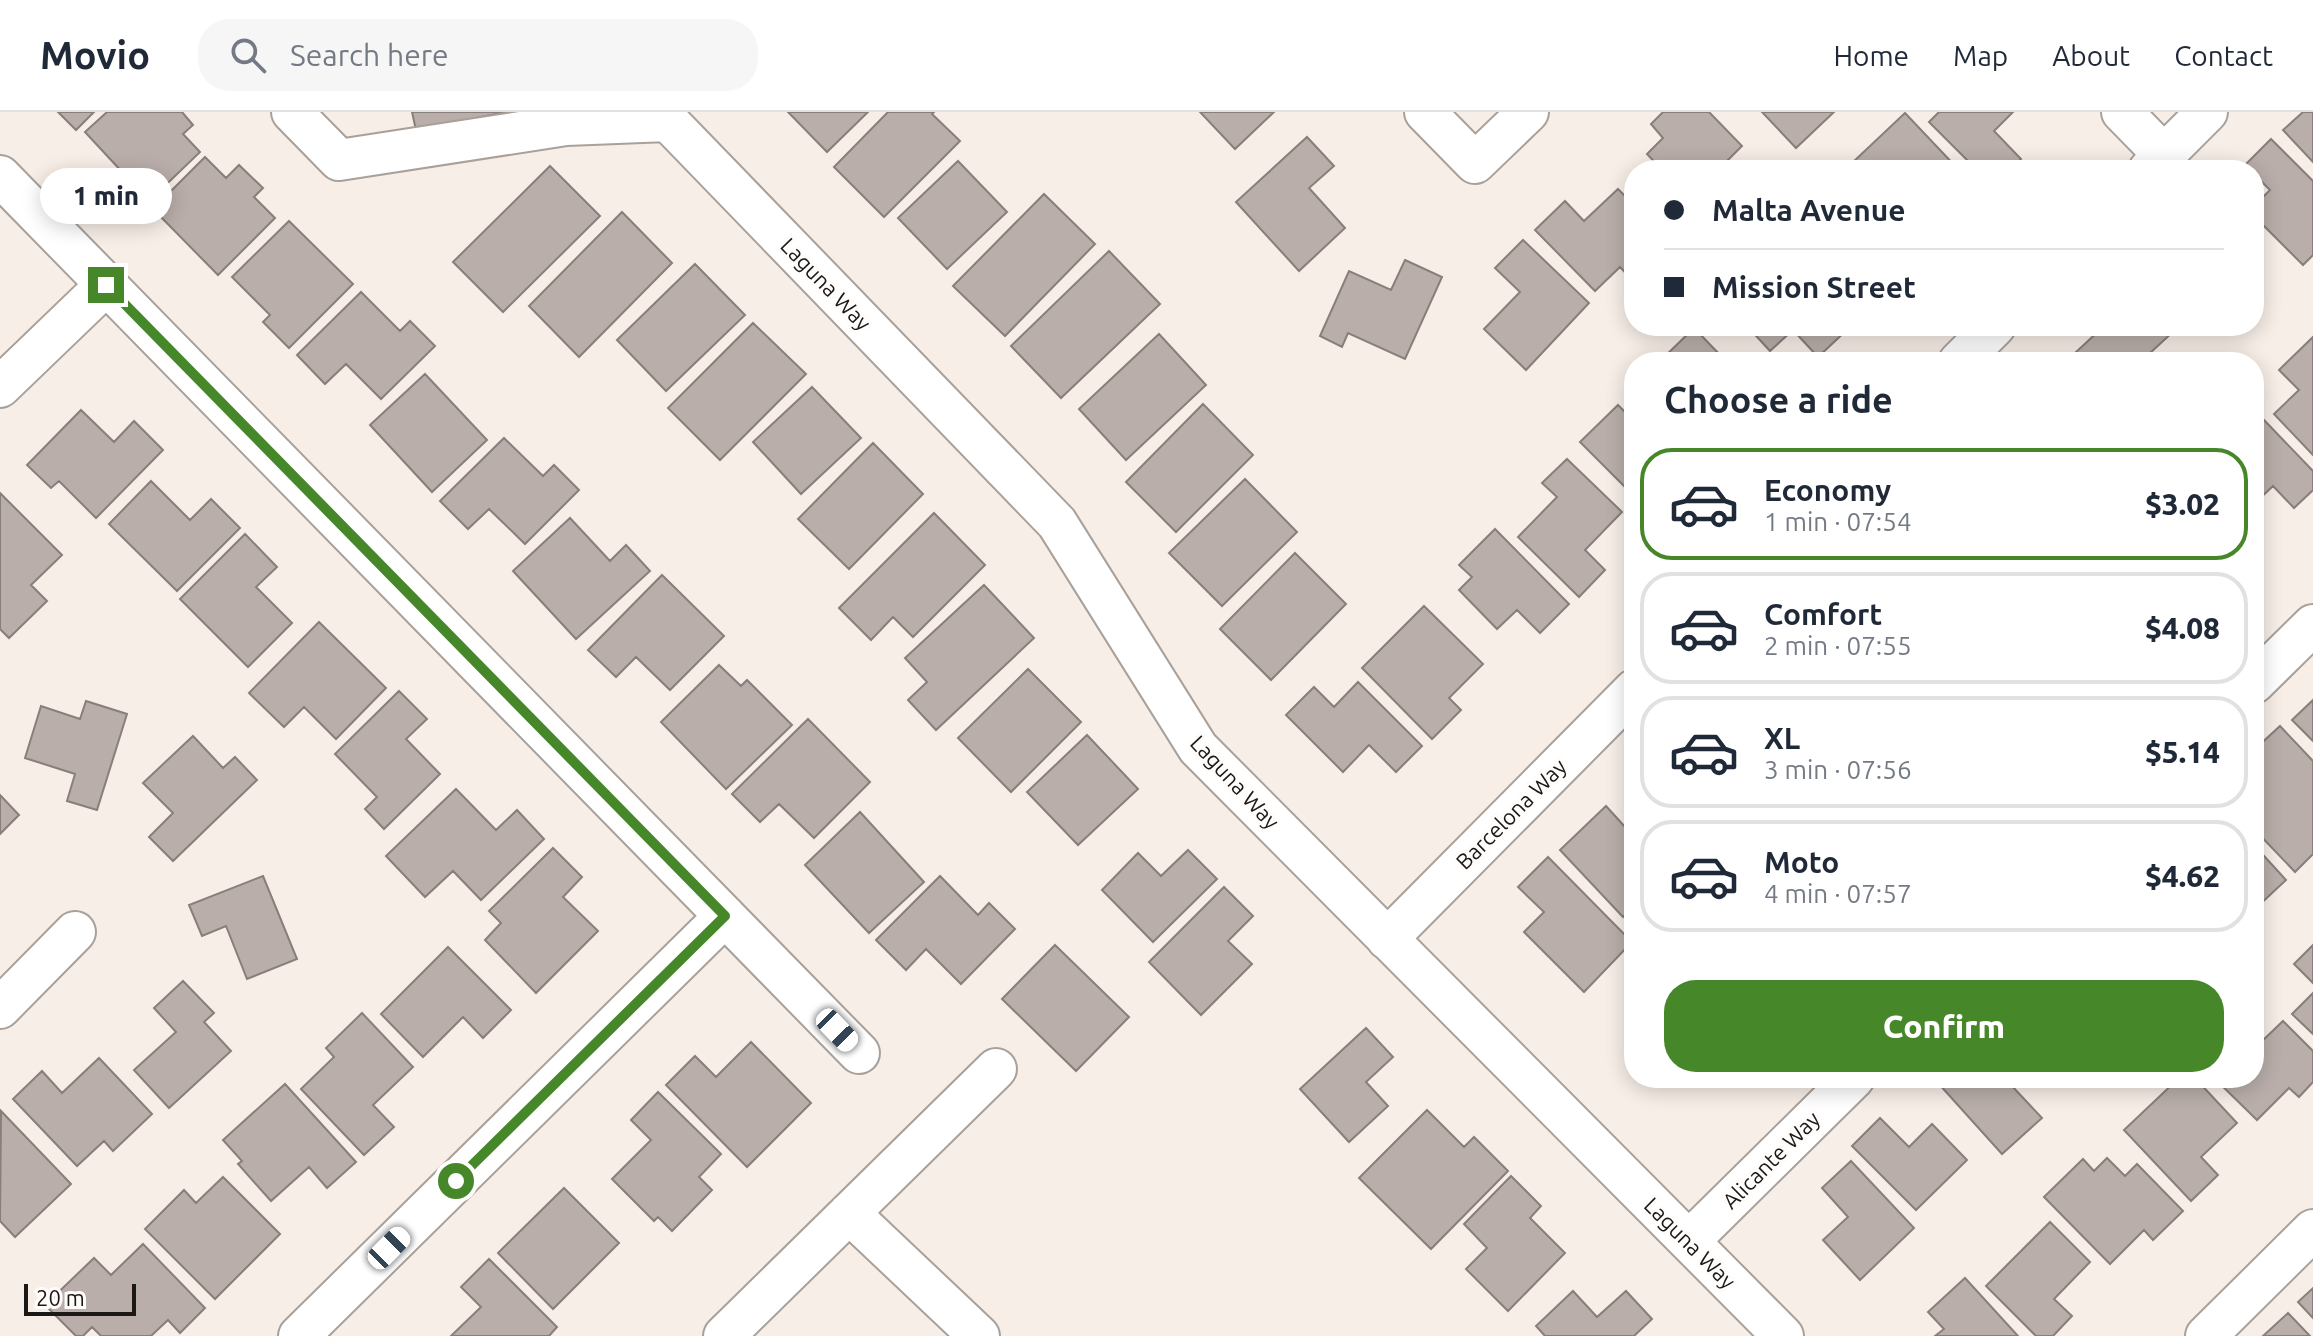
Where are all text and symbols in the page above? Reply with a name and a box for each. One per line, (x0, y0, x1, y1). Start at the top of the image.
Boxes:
search box (198, 19, 758, 91)
icon: search (226, 33, 270, 77)
text: Movio (40, 34, 150, 76)
text: Search here (290, 38, 449, 72)
text: Home (1834, 40, 1909, 71)
text: Map (1953, 40, 2008, 71)
text: About (2052, 40, 2130, 71)
text: Contact (2174, 40, 2273, 71)
callout: 1 min (40, 169, 172, 225)
text: 1 min (73, 181, 139, 210)
text: Malta Avenue (1712, 193, 1906, 227)
street label: Laguna Way (776, 232, 877, 335)
route end (88, 267, 124, 303)
text: Mission Street (1712, 270, 1916, 304)
text: Choose a ride (1664, 379, 1893, 420)
icon: car (1668, 468, 1740, 540)
text: Economy (1764, 473, 1891, 507)
text: $3.02 (2145, 487, 2220, 521)
text: 1 min · 07:54 (1764, 507, 1912, 536)
icon: car (1668, 592, 1740, 664)
text: Comfort (1764, 597, 1882, 631)
text: $4.08 (2145, 611, 2220, 645)
text: 2 min · 07:55 (1764, 631, 1912, 660)
icon: car (1668, 716, 1740, 788)
text: XL (1764, 721, 1800, 755)
street label: Laguna Way (1186, 730, 1285, 834)
text: $5.14 (2145, 735, 2220, 769)
street label: Barcelona Way (1450, 753, 1571, 874)
text: 3 min · 07:56 (1764, 755, 1912, 784)
icon: car (1668, 840, 1740, 912)
text: Moto (1764, 845, 1839, 879)
text: $4.62 (2145, 859, 2220, 893)
text: 4 min · 07:57 (1764, 879, 1912, 908)
button: Confirm (1664, 980, 2224, 1072)
car (812, 1004, 862, 1056)
street label: Alicante Way (1717, 1106, 1825, 1213)
route start (438, 1163, 474, 1199)
street label: Laguna Way (1640, 1192, 1741, 1294)
car (364, 1223, 414, 1273)
scale bar (24, 1280, 136, 1316)
text: 20 m (36, 1285, 85, 1310)

